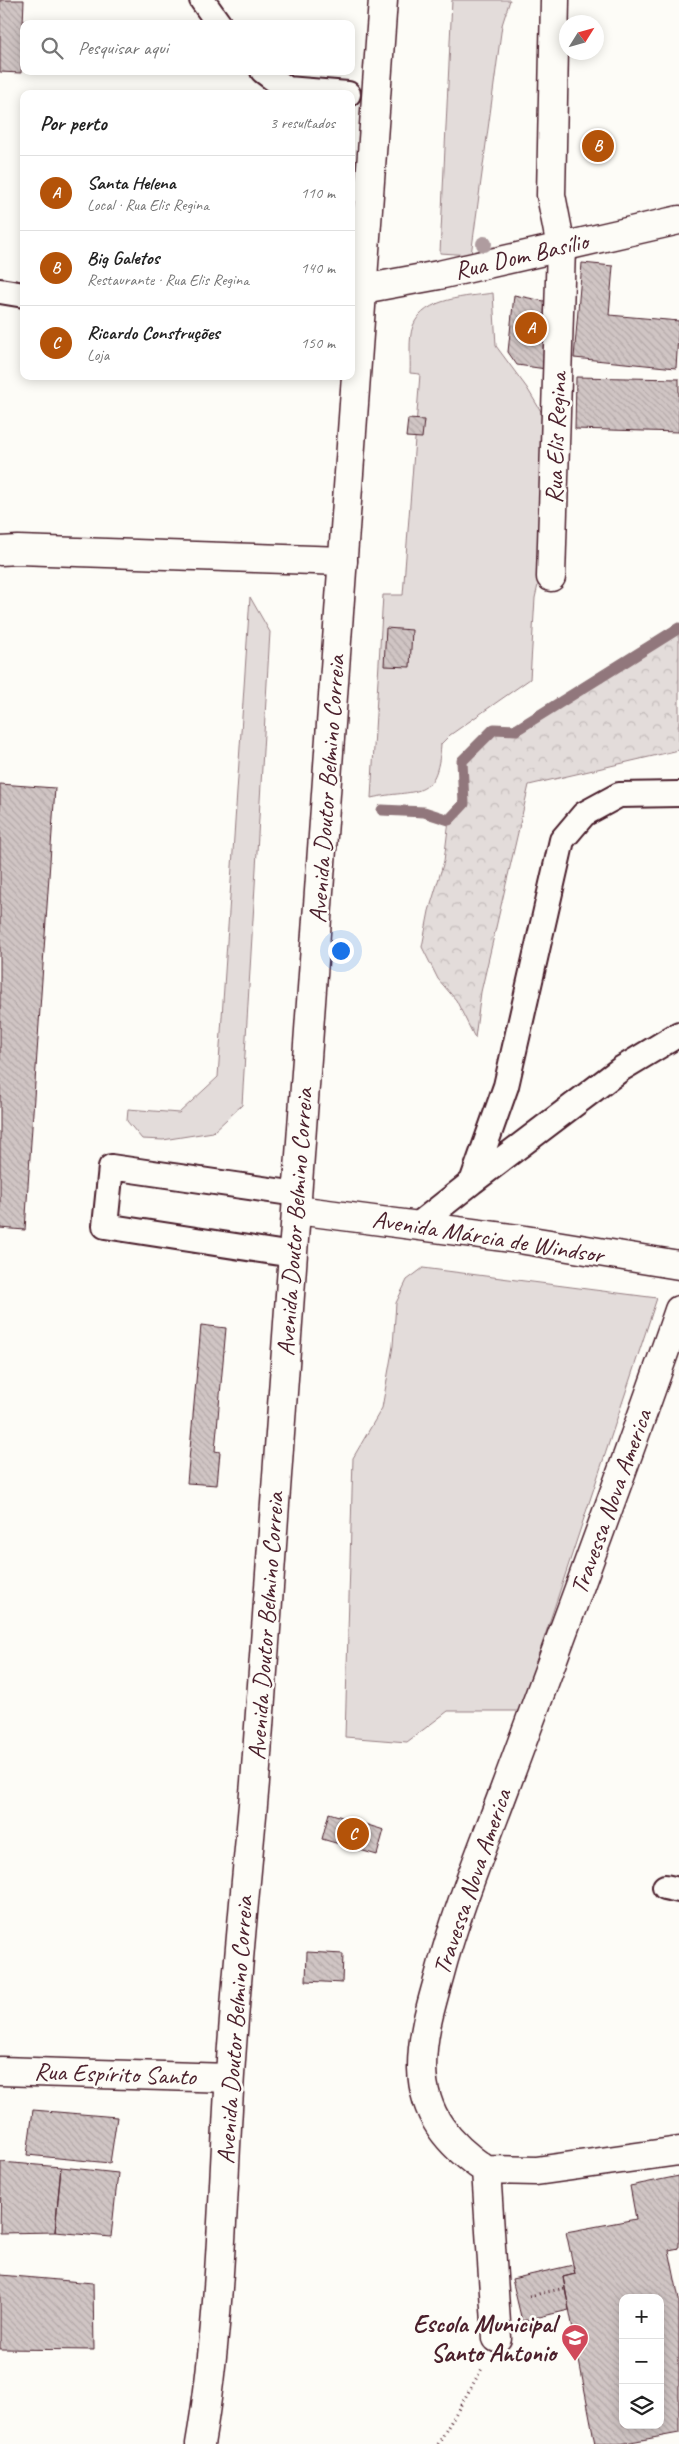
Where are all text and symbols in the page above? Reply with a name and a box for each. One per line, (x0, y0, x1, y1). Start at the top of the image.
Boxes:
north arrow (559, 15, 604, 60)
search box (20, 20, 355, 75)
icon: search (38, 34, 66, 62)
text: Pesquisar aqui (78, 36, 168, 60)
text: Por perto (40, 110, 107, 136)
text: 3 resultados (270, 113, 335, 133)
pin: B (582, 127, 614, 165)
text: Santa Helena (87, 171, 176, 195)
text: A (52, 183, 60, 203)
text: 110 m (301, 183, 335, 203)
text: Local · Rua Elis Regina (87, 195, 209, 215)
street label: Rua Dom Basílio (451, 224, 594, 287)
text: Big Galetos (87, 246, 159, 270)
text: B (52, 258, 60, 278)
text: 140 m (301, 258, 335, 278)
text: Restaurante · Rua Elis Regina (87, 270, 249, 290)
pin: A (515, 309, 547, 347)
text: Ricardo Construções (87, 321, 220, 345)
text: C (52, 333, 60, 353)
text: 150 m (301, 333, 335, 353)
text: Loja (87, 345, 109, 365)
street label: Rua Elis Regina (538, 369, 574, 504)
street label: Avenida Doutor Belmino Correia (302, 652, 352, 924)
your location (328, 938, 354, 964)
street label: Avenida Doutor Belmino Correia (270, 1085, 320, 1357)
street label: Avenida Márcia de Windsor (370, 1203, 609, 1272)
street label: Travessa Nova America (563, 1403, 660, 1599)
street label: Avenida Doutor Belmino Correia (241, 1489, 291, 1761)
street label: Travessa Nova America (425, 1783, 519, 1979)
pin: C (337, 1815, 369, 1853)
street label: Avenida Doutor Belmino Correia (210, 1893, 260, 2165)
street label: Rua Espírito Santo (34, 2055, 197, 2093)
map controls (619, 2294, 664, 2429)
button: + (619, 2294, 664, 2339)
place label: Escola Municipal Santo Antonio (413, 2308, 561, 2369)
school or university icon: Escola Municipal Santo Antonio (560, 2323, 590, 2362)
button: − (619, 2339, 664, 2384)
button: layers (619, 2384, 664, 2429)

